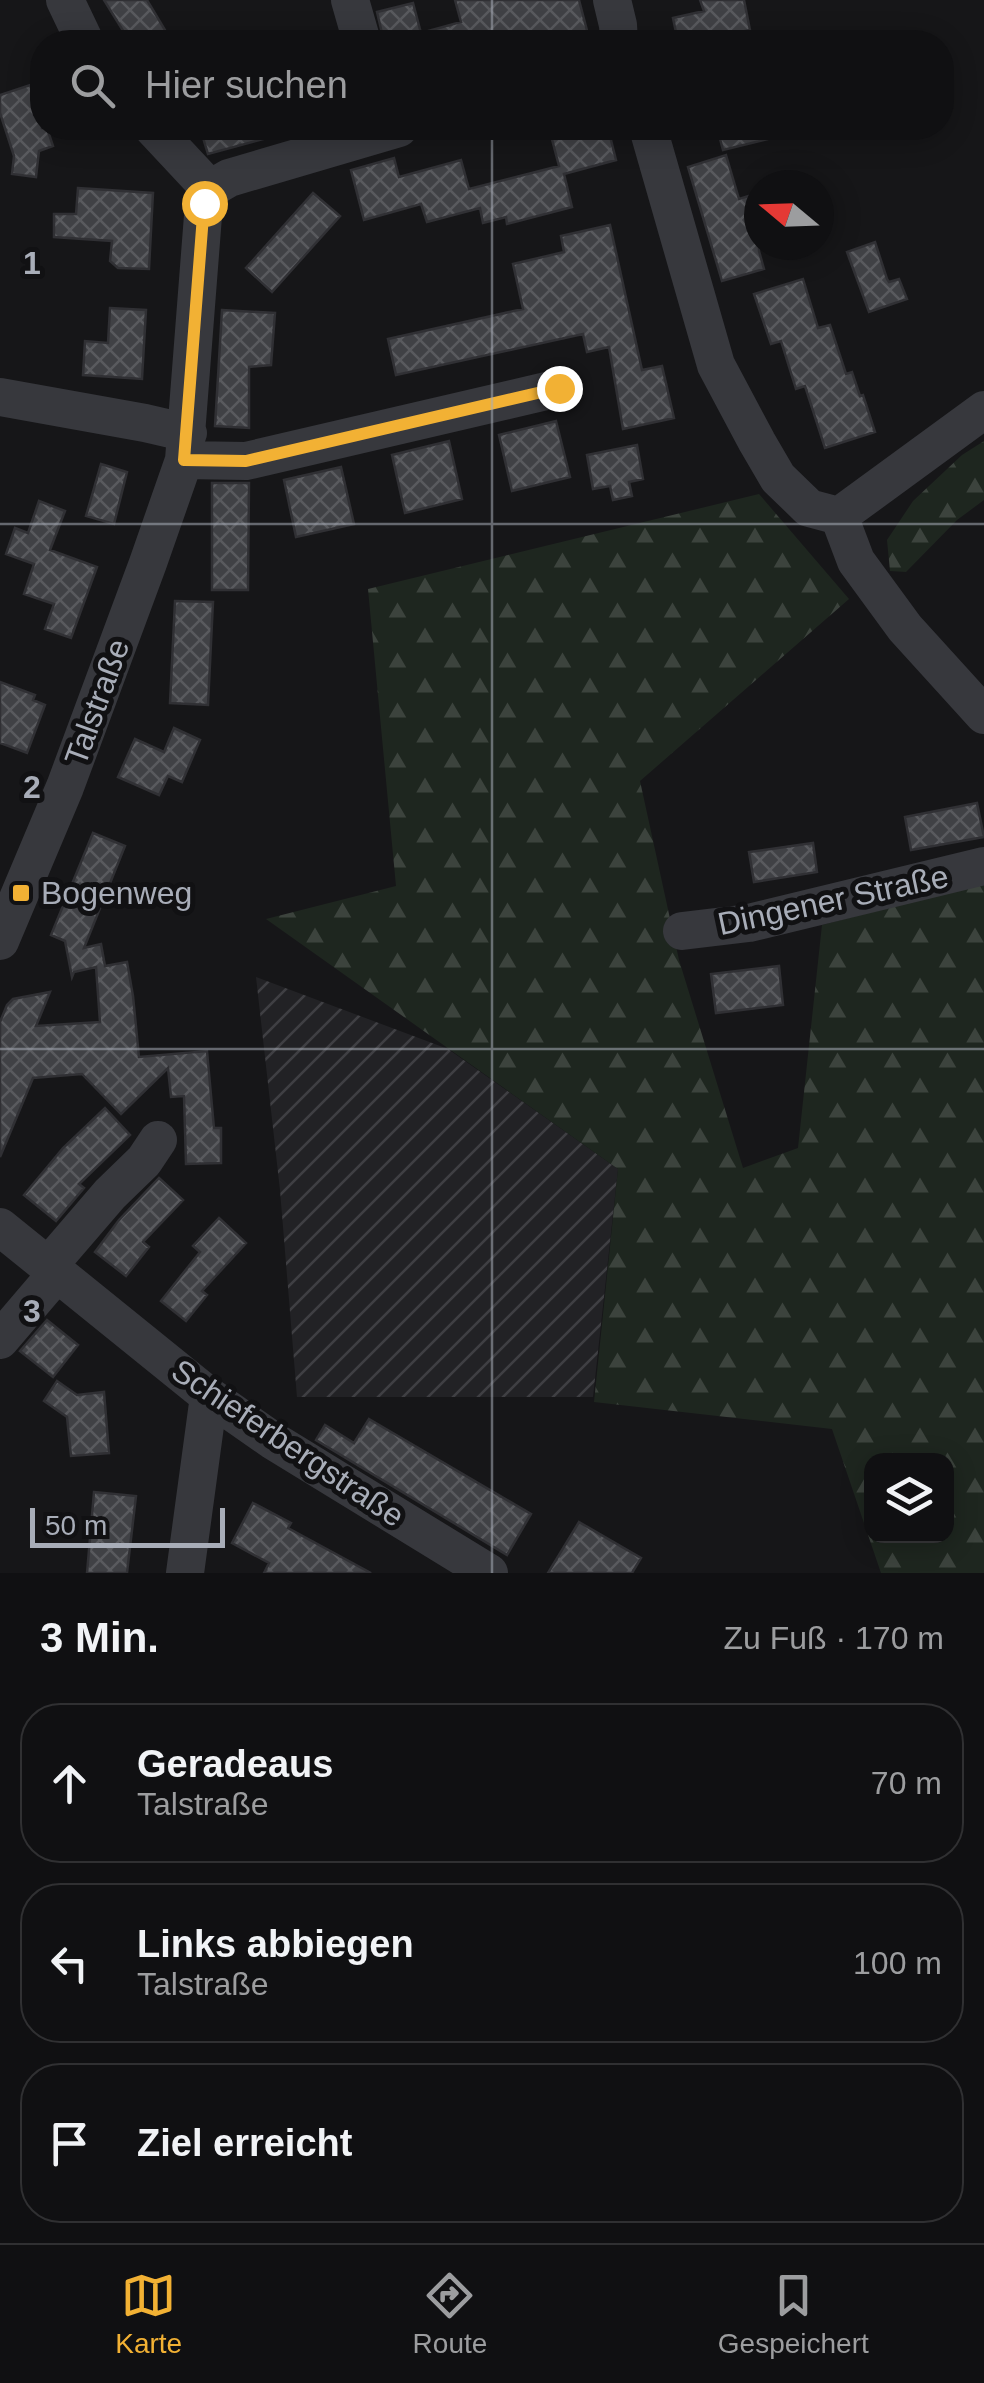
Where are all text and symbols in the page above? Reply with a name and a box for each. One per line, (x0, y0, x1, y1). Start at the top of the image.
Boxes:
search box (30, 30, 954, 140)
icon: search (65, 58, 120, 113)
text: Hier suchen (145, 64, 348, 106)
north arrow (744, 170, 834, 260)
route start (182, 181, 228, 227)
text: 1 (23, 245, 41, 281)
route end (537, 366, 583, 412)
street label: Talstraße (58, 634, 136, 770)
text: 2 (23, 769, 41, 805)
street label: Dingener Straße (714, 858, 952, 942)
place label: Bogenweg (41, 875, 192, 911)
marker: Bogenweg (10, 882, 32, 904)
text: 3 (23, 1293, 41, 1329)
street label: Schieferbergstraße (165, 1352, 411, 1534)
map controls (864, 1453, 954, 1543)
button: layers (864, 1453, 954, 1543)
scale bar (30, 1503, 225, 1548)
text: 50 m (45, 1510, 107, 1541)
text: 3 Min. (40, 1614, 159, 1661)
text: Zu Fuß · 170 m (724, 1620, 944, 1656)
text: Geradeaus (137, 1743, 333, 1785)
icon: ahead (42, 1756, 97, 1811)
text: 70 m (871, 1765, 942, 1801)
text: Talstraße (137, 1786, 269, 1822)
text: Links abbiegen (137, 1923, 414, 1965)
icon: left (42, 1936, 97, 1991)
text: 100 m (853, 1945, 942, 1981)
text: Talstraße (137, 1966, 269, 2002)
icon: arrive (42, 2116, 97, 2171)
text: Ziel erreicht (137, 2122, 352, 2164)
tab: Karte (115, 2268, 182, 2360)
tab: Route (413, 2268, 487, 2360)
tab: Gespeichert (718, 2268, 869, 2360)

